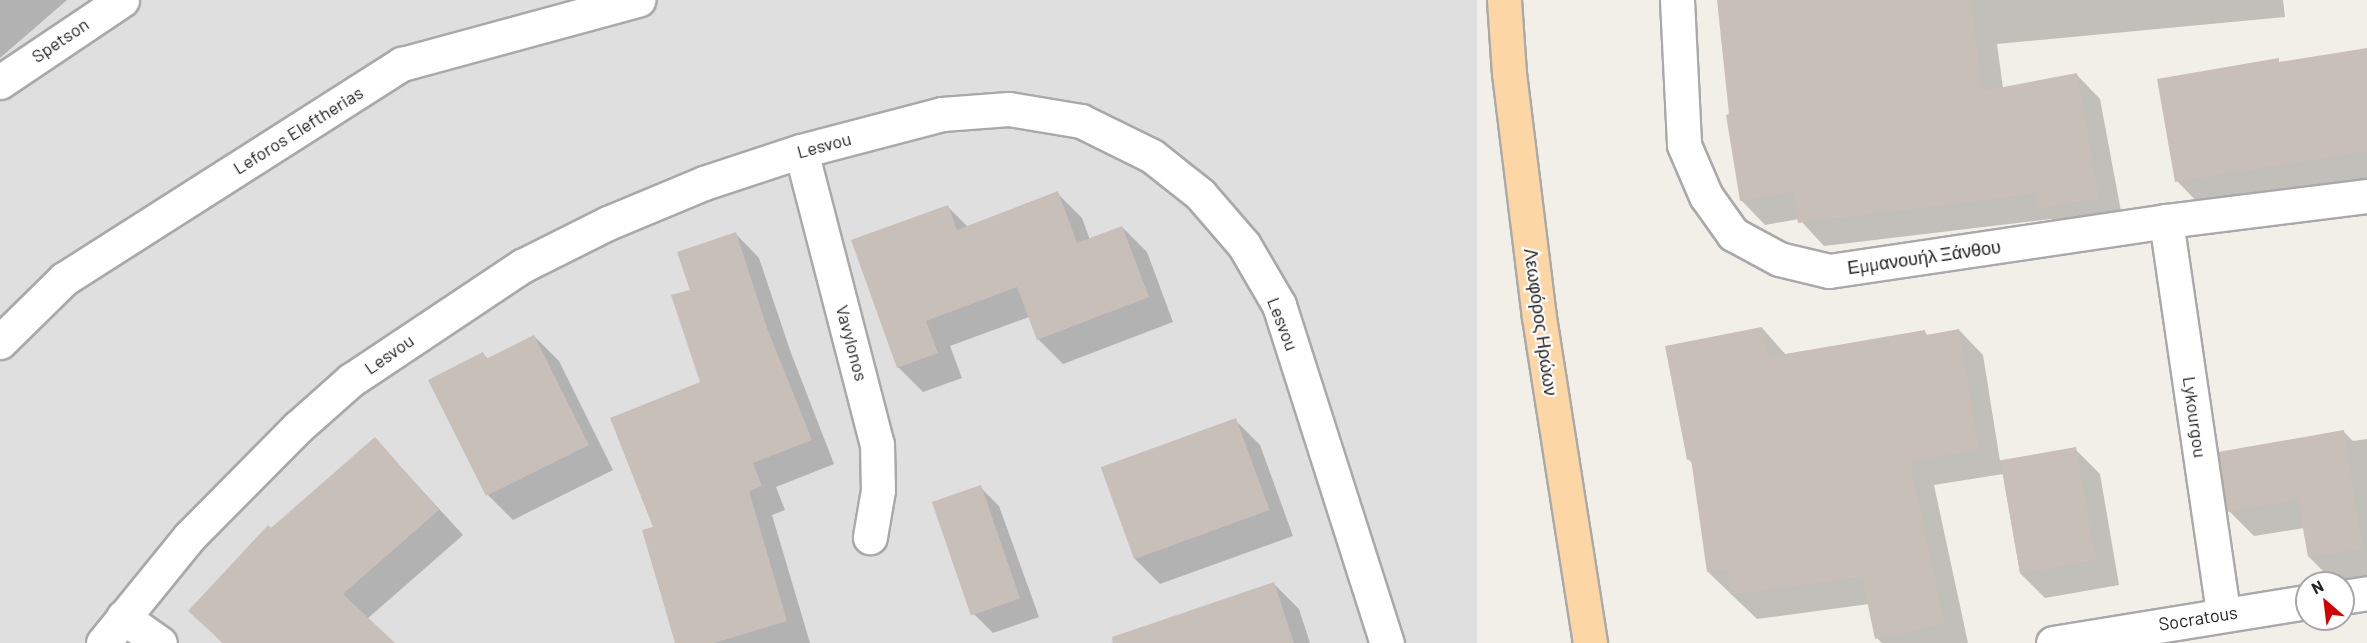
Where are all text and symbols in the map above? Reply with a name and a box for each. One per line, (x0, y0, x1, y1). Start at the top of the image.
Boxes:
street label: Spetson (27, 13, 93, 67)
street label: Leforos Eleftherias (229, 81, 367, 179)
street label: Lesvou (794, 127, 854, 163)
street label: Εμμανουήλ Ξάνθου (1846, 236, 2002, 278)
street label: Λεωφόρος Ηρώων (1520, 247, 1562, 397)
street label: Lesvou (1263, 294, 1303, 354)
street label: Vavylonos (832, 303, 872, 383)
street label: Lesvou (360, 329, 418, 379)
street label: Lykourgou (2179, 375, 2211, 459)
north arrow (2295, 571, 2355, 631)
text: N (2308, 576, 2326, 597)
street label: Socratous (2157, 601, 2239, 635)

